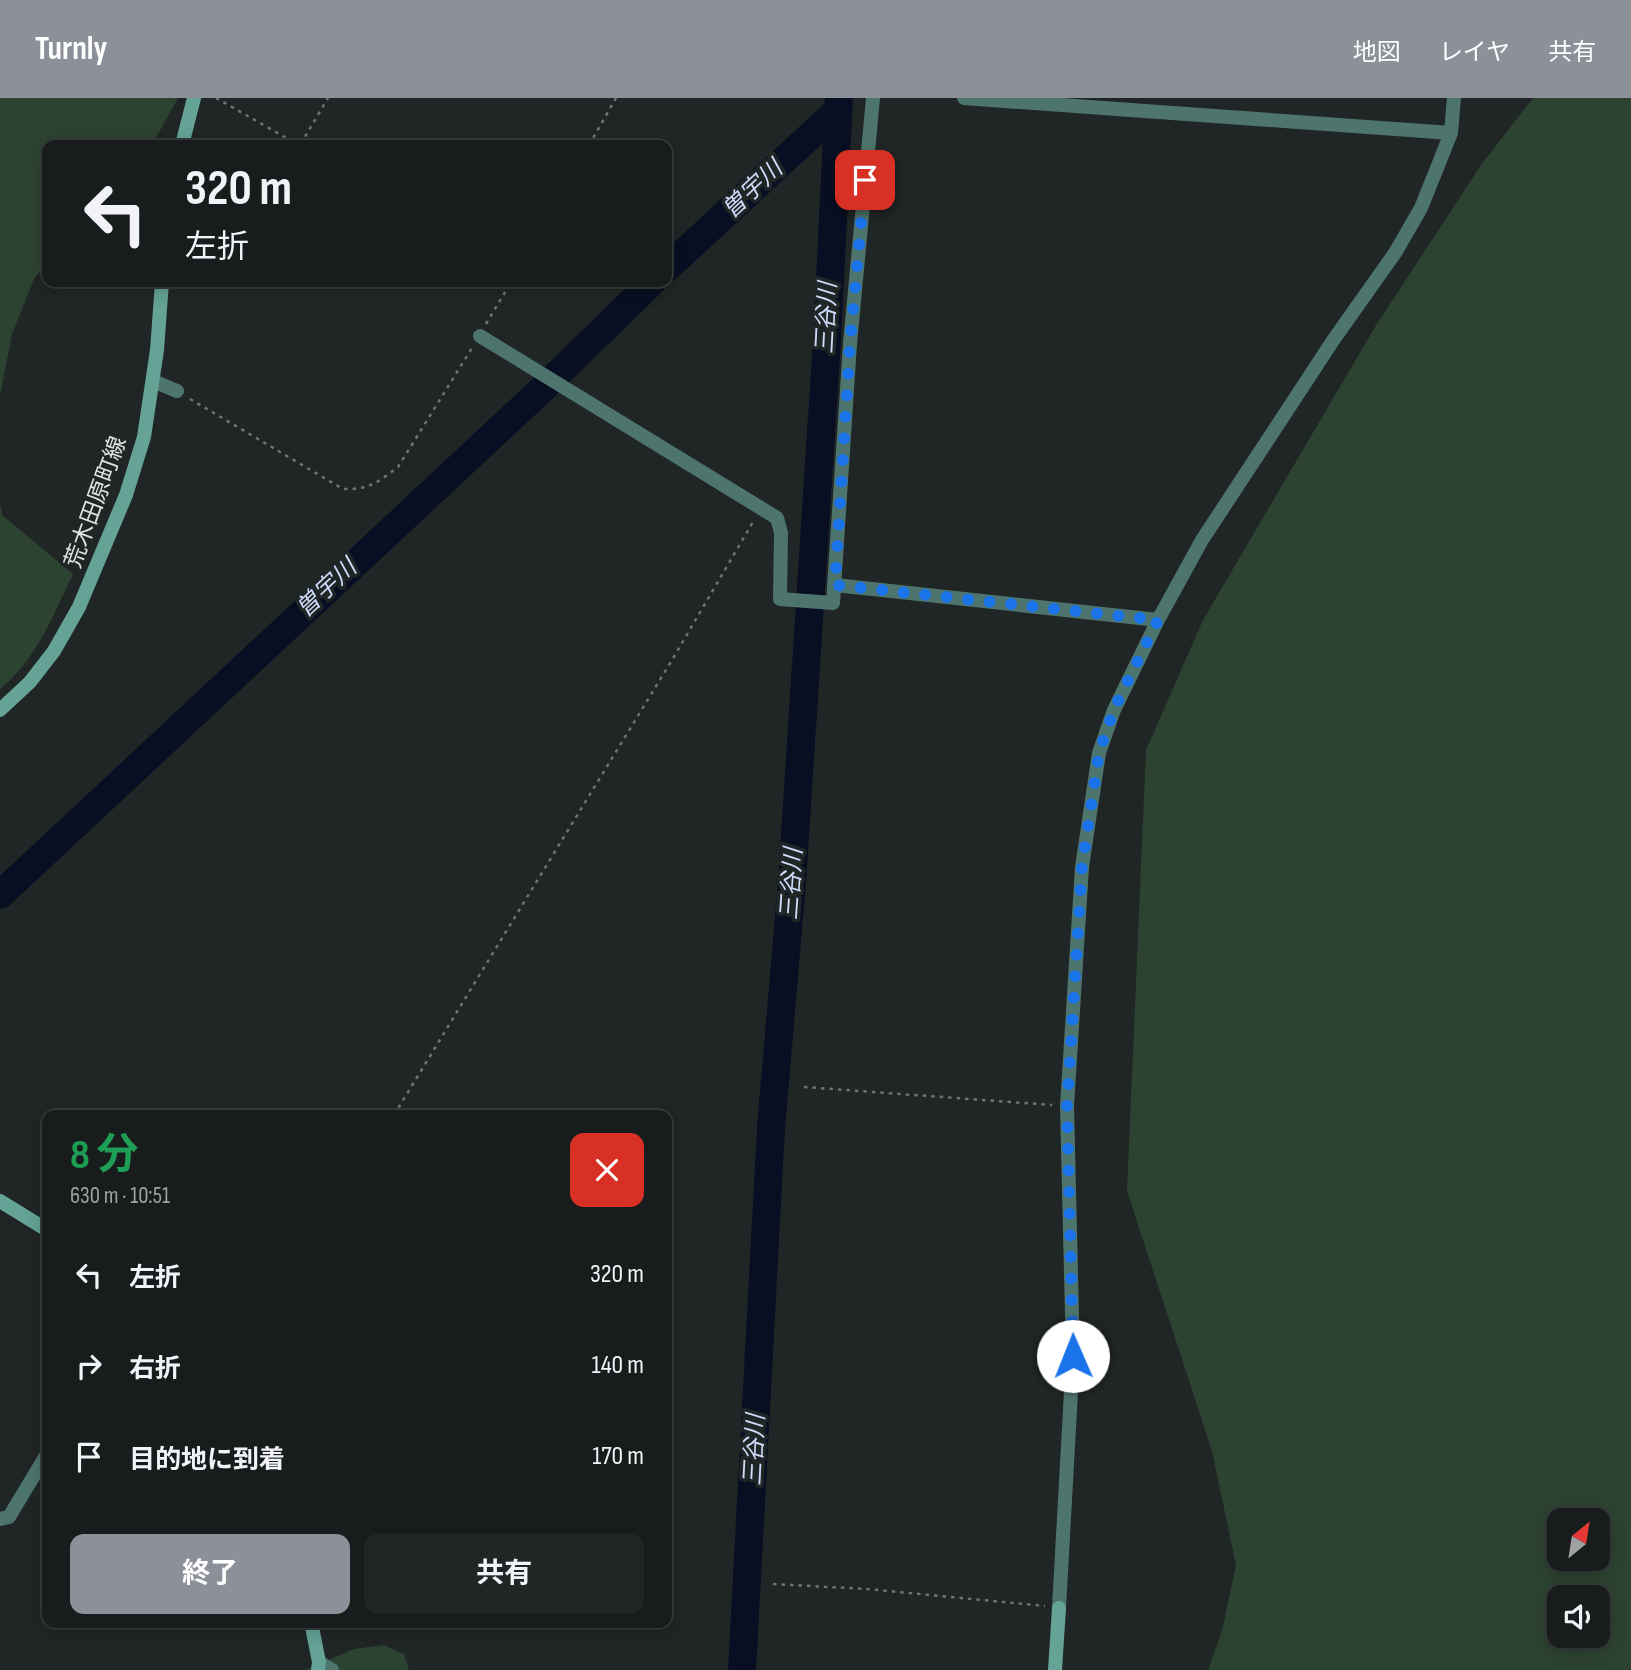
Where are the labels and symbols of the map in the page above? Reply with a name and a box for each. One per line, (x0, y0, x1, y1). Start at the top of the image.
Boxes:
pin (835, 150, 895, 210)
water label: 曽宇川 (716, 152, 791, 225)
water label: 三谷川 (810, 278, 843, 355)
street label: 荒木田原町線 (59, 433, 133, 572)
water label: 曽宇川 (290, 551, 365, 624)
water label: 三谷川 (775, 844, 809, 921)
position arrow (1036, 1319, 1110, 1393)
water label: 三谷川 (738, 1410, 771, 1487)
north arrow (1547, 1508, 1610, 1572)

